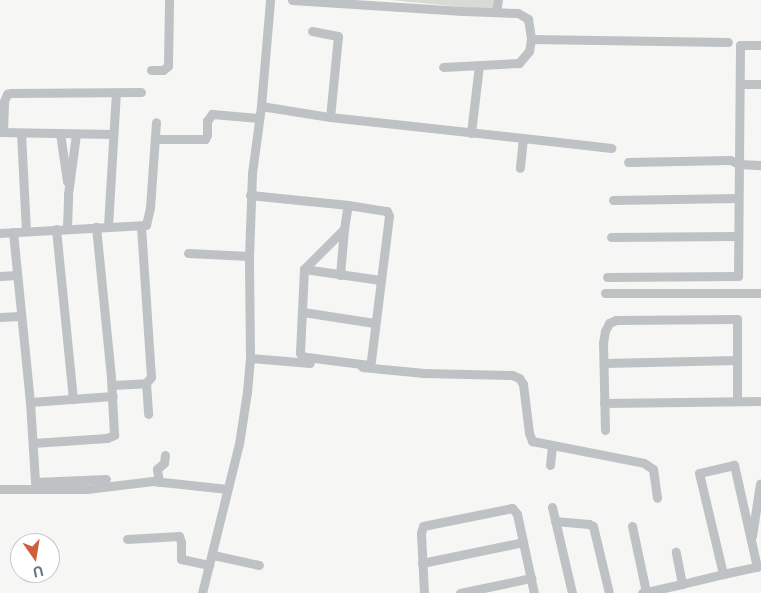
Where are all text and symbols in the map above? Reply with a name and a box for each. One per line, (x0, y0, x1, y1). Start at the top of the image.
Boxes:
north arrow (10, 533, 60, 583)
text: U (31, 563, 45, 582)

